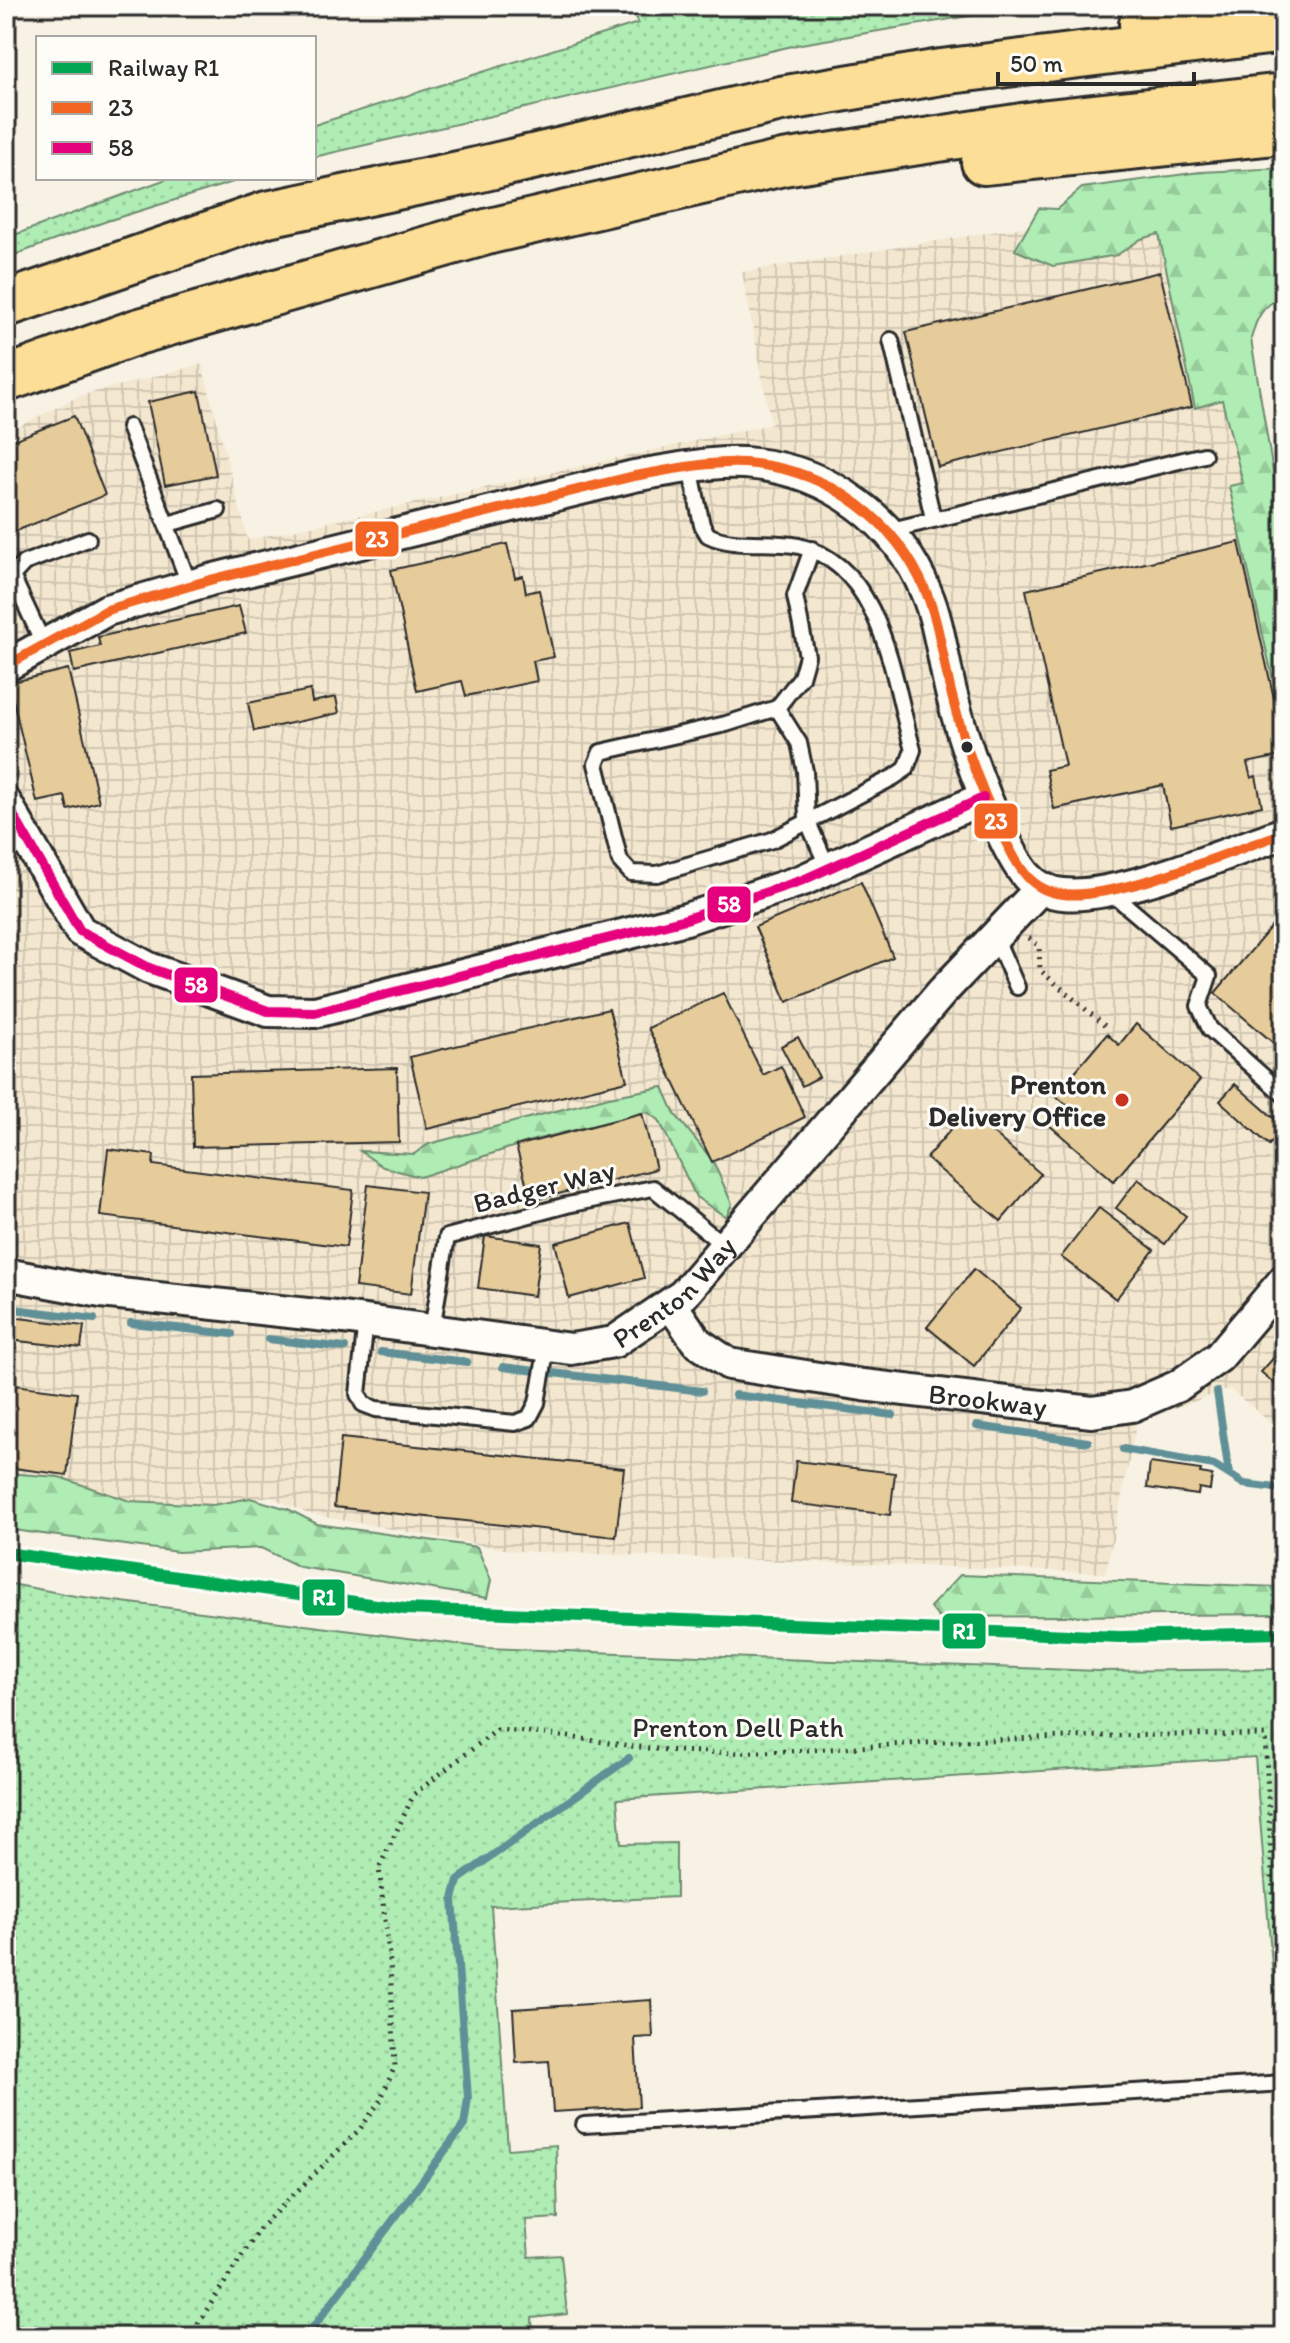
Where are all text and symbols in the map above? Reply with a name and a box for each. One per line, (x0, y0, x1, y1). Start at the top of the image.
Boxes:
legend (36, 36, 316, 180)
scale bar (998, 36, 1194, 86)
text: 50 m (1010, 49, 1063, 78)
text: Railway R1 (108, 53, 219, 82)
text: 23 (108, 93, 134, 122)
text: 58 (108, 133, 134, 162)
line badge: 23 (354, 520, 400, 558)
text: 23 (365, 526, 389, 553)
unlabelled marker (959, 739, 975, 755)
line badge: 23 (973, 802, 1019, 840)
text: 23 (984, 808, 1008, 835)
line badge: 58 (706, 885, 752, 924)
text: 58 (717, 891, 741, 918)
line badge: 58 (173, 966, 219, 1004)
text: 58 (184, 972, 208, 999)
place label: Prenton Delivery Office (928, 1067, 1106, 1133)
marker: Prenton Delivery Office (1113, 1091, 1131, 1109)
street label: Badger Way (470, 1152, 618, 1220)
street label: Prenton Way (605, 1229, 743, 1355)
street label: Brookway (927, 1376, 1049, 1424)
line badge: R1 (301, 1578, 346, 1617)
text: R1 (312, 1584, 337, 1611)
line badge: R1 (941, 1612, 987, 1650)
text: R1 (952, 1618, 977, 1645)
street label: Prenton Dell Path (632, 1710, 844, 1744)

